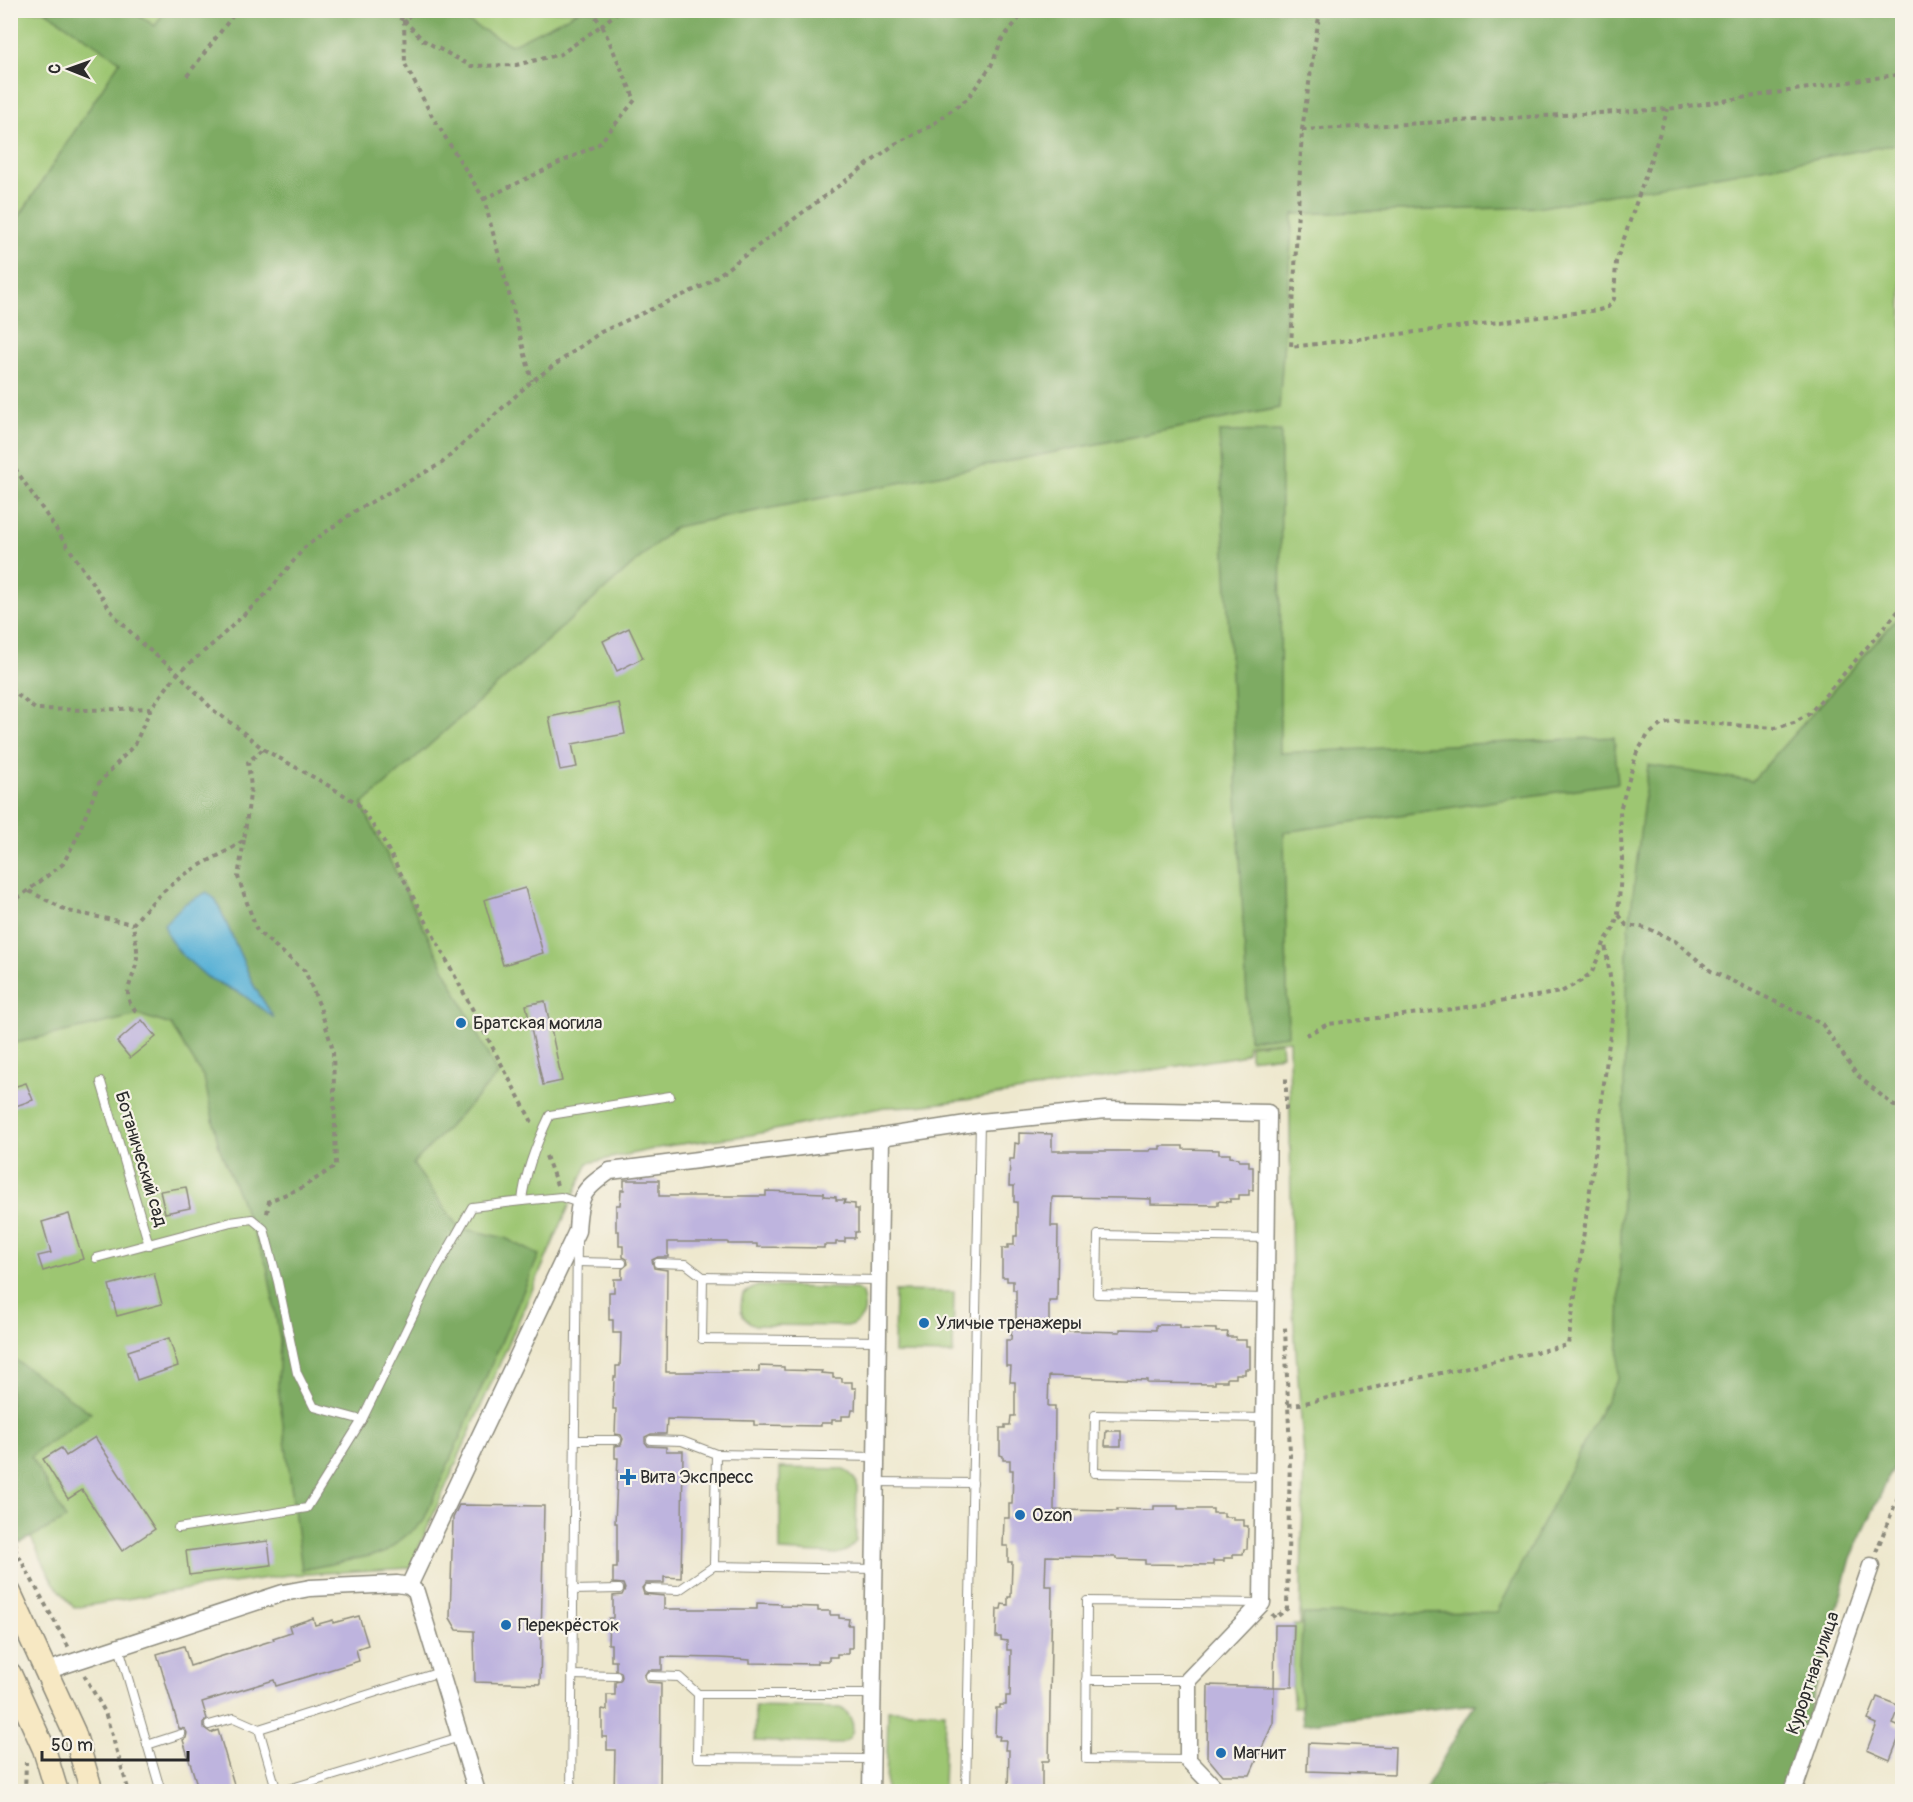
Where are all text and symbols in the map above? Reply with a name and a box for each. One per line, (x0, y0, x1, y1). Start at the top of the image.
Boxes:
north arrow (39, 39, 99, 99)
text: С (45, 64, 65, 74)
place label: Братская могила (473, 1012, 602, 1035)
marker: Братская могила (454, 1016, 468, 1030)
street label: Ботанический сад (110, 1089, 173, 1230)
place label: Уличые тренажеры (936, 1312, 1082, 1335)
marker: Уличые тренажеры (917, 1316, 931, 1330)
place label: Вита Экспресс (640, 1466, 754, 1489)
marker: Вита Экспресс (621, 1470, 635, 1484)
place label: Ozon (1032, 1504, 1072, 1527)
marker: Ozon (1013, 1508, 1027, 1522)
street label: Курортная улица (1781, 1609, 1845, 1737)
place label: Перекрёсток (518, 1614, 619, 1637)
marker: Перекрёсток (499, 1618, 513, 1632)
scale bar (42, 1724, 188, 1762)
text: 50 m (51, 1734, 93, 1757)
place label: Магнит (1233, 1742, 1286, 1765)
marker: Магнит (1214, 1746, 1228, 1760)

